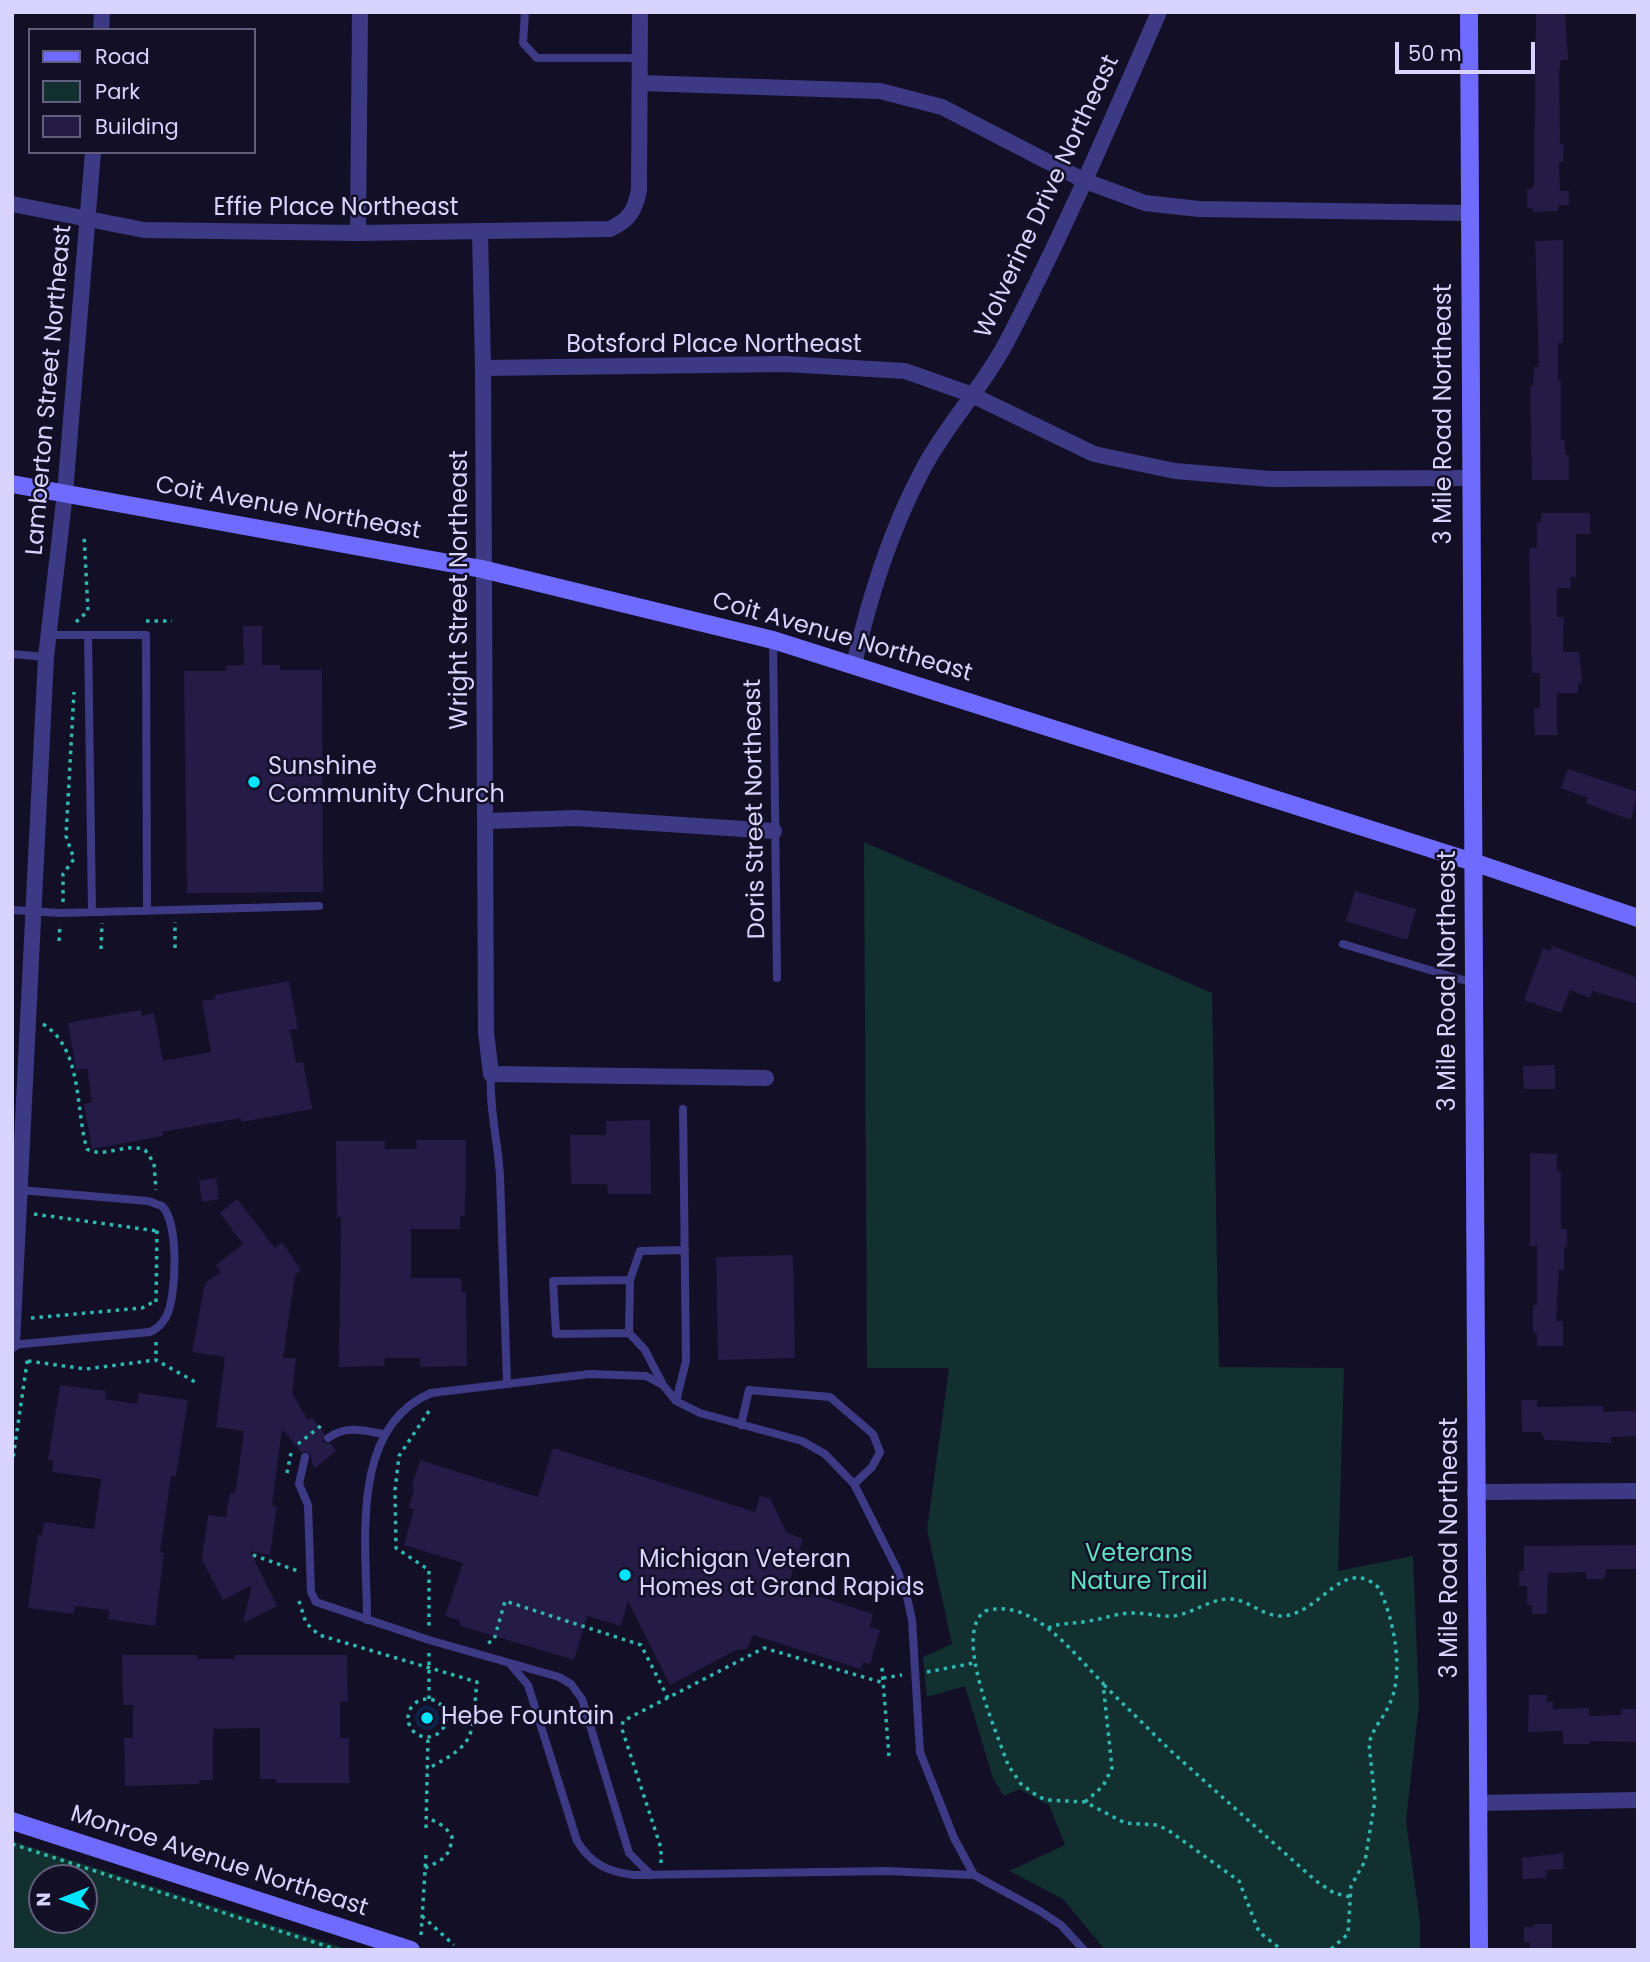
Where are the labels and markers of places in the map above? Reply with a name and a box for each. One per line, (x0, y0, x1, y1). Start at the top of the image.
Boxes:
place label: Sunshine Community Church (268, 754, 505, 810)
marker: Sunshine Community Church (246, 774, 262, 790)
place label: Michigan Veteran Homes at Grand Rapids (639, 1547, 924, 1603)
marker: Michigan Veteran Homes at Grand Rapids (617, 1567, 633, 1583)
place label: Hebe Fountain (441, 1704, 614, 1732)
marker: Hebe Fountain (419, 1710, 435, 1726)

